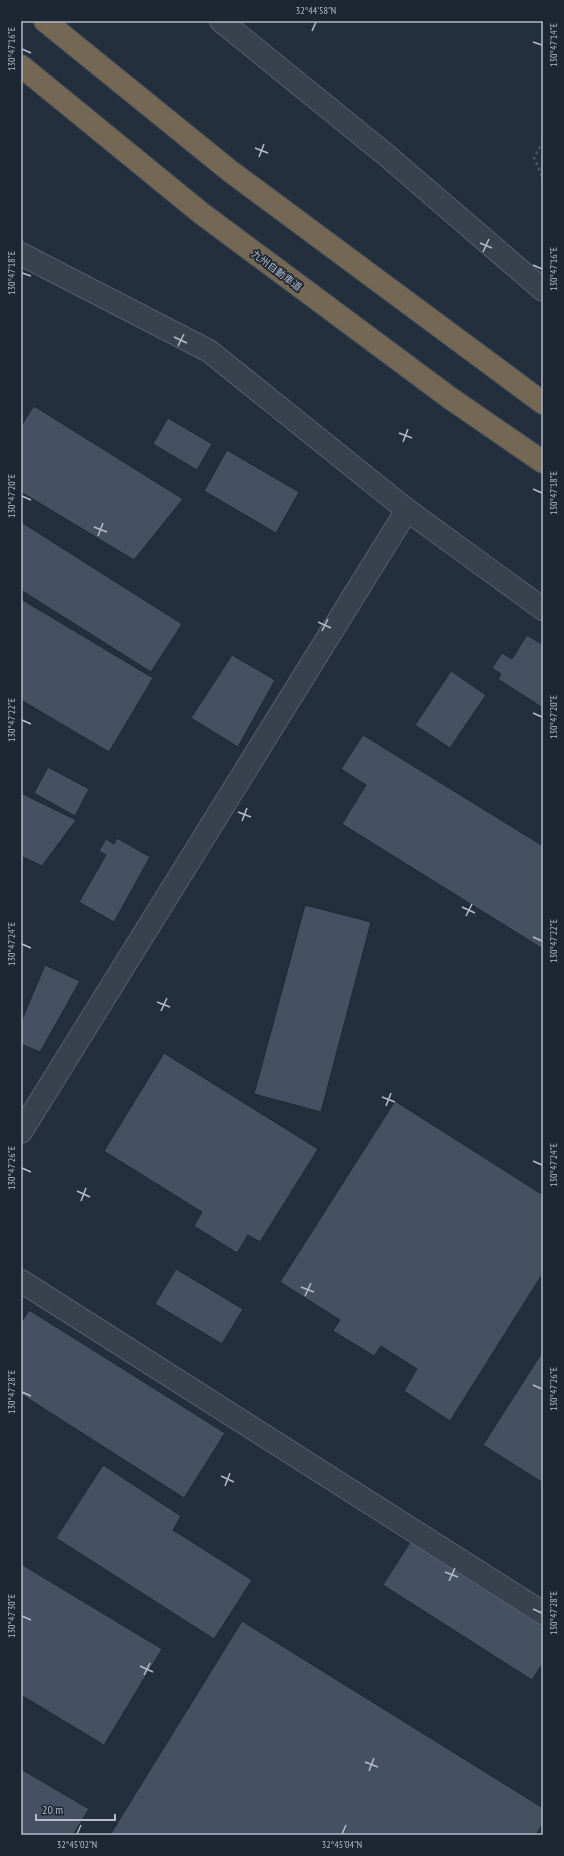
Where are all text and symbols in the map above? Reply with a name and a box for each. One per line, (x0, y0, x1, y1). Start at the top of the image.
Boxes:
text: 32°44'58"N (296, 4, 336, 17)
text: 130°47'14"E (547, 23, 560, 67)
text: 130°47'16"E (5, 27, 18, 71)
street label: 九州自動車道 (249, 247, 305, 294)
text: 130°47'16"E (547, 247, 560, 291)
text: 130°47'18"E (5, 251, 18, 295)
text: 130°47'18"E (547, 471, 560, 515)
text: 130°47'20"E (5, 474, 18, 518)
text: 130°47'20"E (547, 695, 560, 739)
text: 130°47'22"E (5, 698, 18, 742)
text: 130°47'22"E (547, 919, 560, 963)
text: 130°47'24"E (5, 922, 18, 966)
text: 130°47'24"E (547, 1143, 560, 1187)
text: 130°47'26"E (5, 1146, 18, 1190)
text: 130°47'26"E (547, 1367, 560, 1411)
text: 130°47'28"E (5, 1370, 18, 1414)
text: 130°47'28"E (547, 1591, 560, 1635)
text: 130°47'30"E (5, 1594, 18, 1638)
scale bar (36, 1796, 115, 1822)
text: 20 m (42, 1802, 63, 1817)
text: 32°45'02"N (57, 1838, 97, 1851)
text: 32°45'04"N (322, 1838, 362, 1851)

